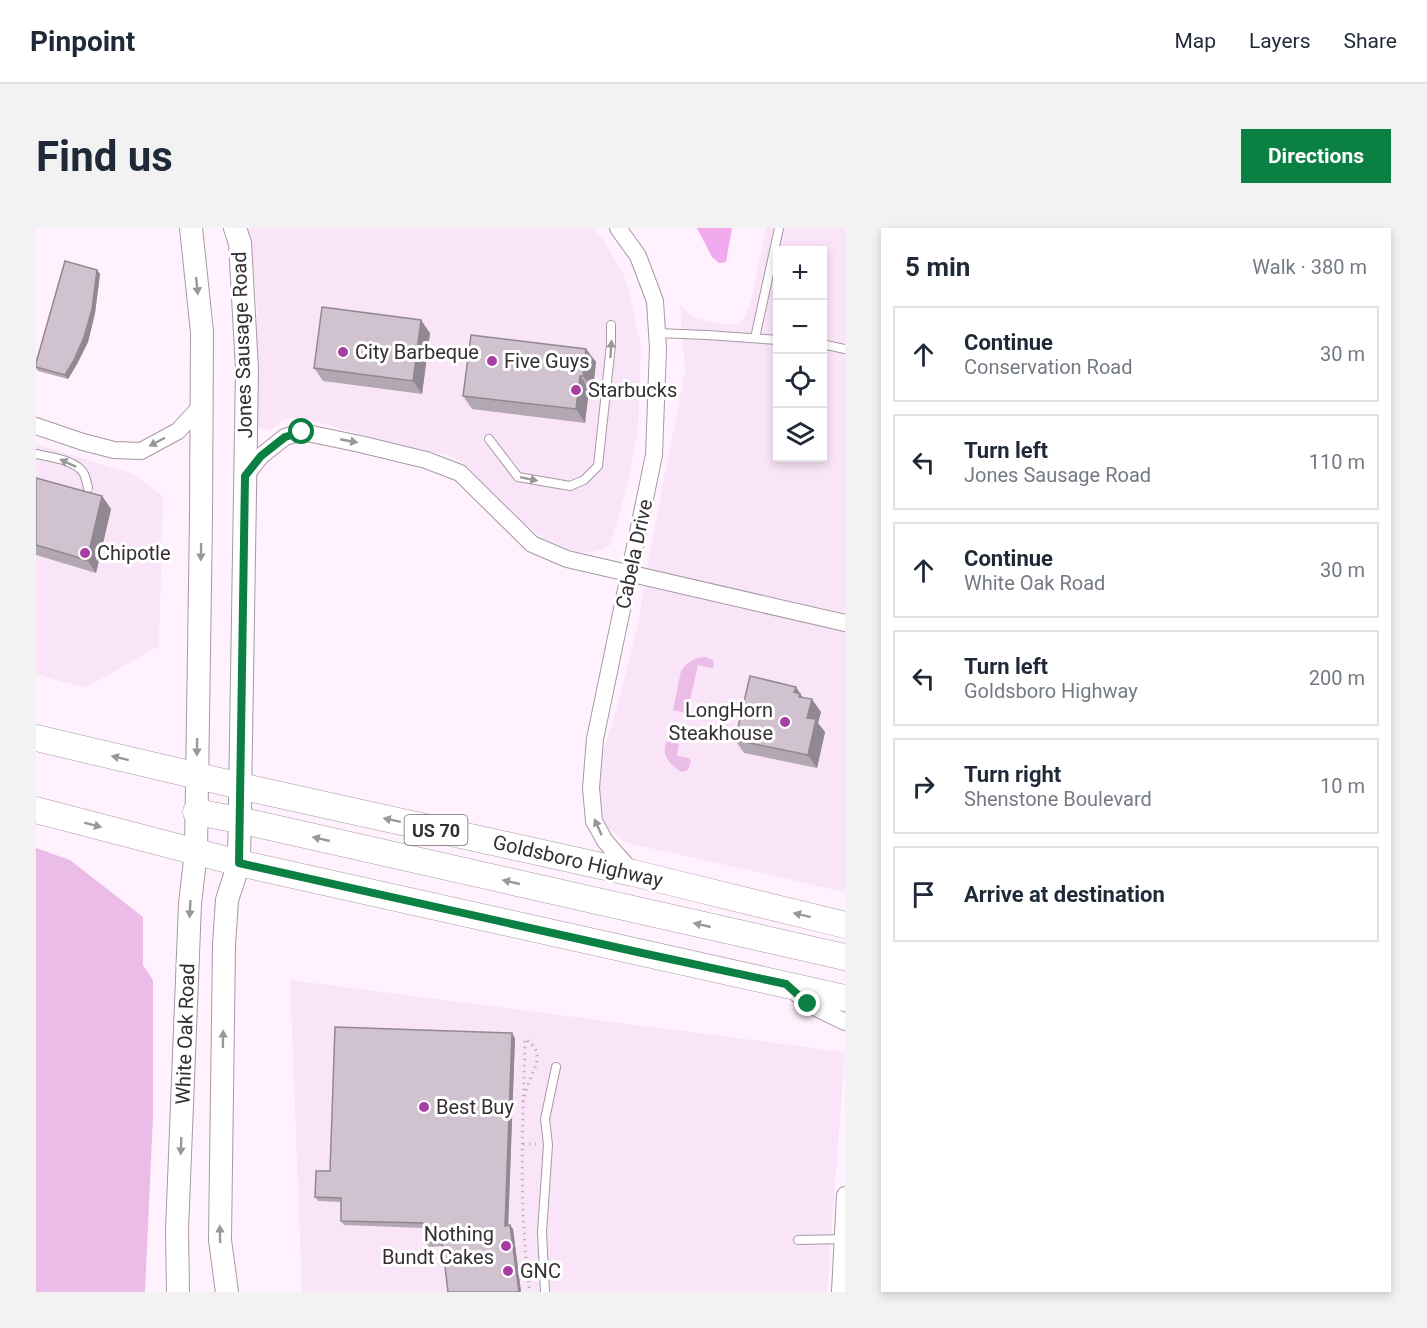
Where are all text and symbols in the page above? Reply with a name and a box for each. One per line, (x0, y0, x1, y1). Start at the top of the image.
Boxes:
text: Pinpoint (30, 25, 135, 58)
text: Map (1174, 29, 1216, 53)
text: Layers (1249, 29, 1310, 53)
text: Share (1343, 29, 1397, 53)
button: Directions (1241, 129, 1391, 183)
text: Find us (36, 132, 173, 181)
map controls (773, 246, 827, 462)
button: + (773, 246, 827, 300)
street label: Jones Sausage Road (227, 251, 257, 439)
text: 5 min (905, 252, 970, 282)
text: Walk · 380 m (1252, 255, 1367, 279)
one-way arrow (192, 277, 202, 296)
button: − (773, 300, 827, 354)
text: Continue (964, 330, 1053, 355)
icon: ahead (907, 338, 940, 371)
place label: City Barbeque (355, 340, 479, 364)
one-way arrow (606, 340, 615, 359)
text: 30 m (1320, 342, 1365, 366)
marker: City Barbeque (336, 345, 350, 359)
place label: Five Guys (504, 349, 589, 373)
marker: Five Guys (485, 354, 499, 368)
button: locate (773, 354, 827, 408)
text: Conservation Road (964, 355, 1132, 379)
place label: Starbucks (588, 378, 677, 402)
marker: Starbucks (569, 383, 583, 397)
button: layers (773, 408, 827, 462)
route start (288, 418, 314, 444)
one-way arrow (339, 437, 358, 446)
one-way arrow (148, 438, 165, 447)
text: Turn left (964, 438, 1048, 463)
icon: left (907, 446, 940, 479)
text: 110 m (1309, 450, 1365, 474)
one-way arrow (60, 459, 77, 468)
text: Jones Sausage Road (964, 463, 1151, 487)
one-way arrow (519, 475, 538, 484)
street label: Cabela Drive (611, 497, 657, 611)
place label: Chipotle (97, 541, 171, 565)
one-way arrow (196, 543, 205, 562)
marker: Chipotle (78, 546, 92, 560)
text: Continue (964, 546, 1053, 571)
icon: ahead (907, 554, 940, 587)
text: 30 m (1320, 558, 1365, 582)
text: White Oak Road (964, 571, 1105, 595)
text: Turn left (964, 654, 1048, 679)
icon: left (907, 662, 940, 695)
text: 200 m (1309, 666, 1365, 690)
text: Goldsboro Highway (964, 679, 1138, 703)
place label: LongHorn Steakhouse (669, 698, 773, 745)
marker: LongHorn Steakhouse (778, 715, 792, 729)
one-way arrow (193, 738, 202, 757)
one-way arrow (110, 752, 129, 762)
text: Turn right (964, 762, 1061, 787)
icon: right (907, 770, 940, 803)
text: 10 m (1320, 774, 1365, 798)
text: Shenstone Boulevard (964, 787, 1152, 811)
one-way arrow (382, 815, 401, 824)
road number: US 70 (404, 815, 468, 845)
one-way arrow (593, 818, 603, 836)
one-way arrow (83, 820, 102, 830)
street label: Goldsboro Highway (491, 830, 666, 892)
one-way arrow (312, 833, 330, 843)
one-way arrow (502, 876, 521, 886)
icon: arrive (907, 878, 940, 911)
text: Arrive at destination (964, 882, 1165, 907)
one-way arrow (185, 900, 195, 919)
one-way arrow (792, 909, 811, 919)
one-way arrow (692, 919, 711, 929)
street label: White Oak Road (171, 963, 199, 1105)
route end (794, 990, 820, 1016)
one-way arrow (218, 1030, 228, 1049)
place label: Best Buy (436, 1095, 514, 1119)
marker: Best Buy (417, 1100, 431, 1114)
one-way arrow (176, 1137, 185, 1156)
place label: Nothing Bundt Cakes (382, 1222, 494, 1269)
one-way arrow (216, 1225, 225, 1244)
marker: Nothing Bundt Cakes (499, 1239, 513, 1253)
place label: GNC (520, 1259, 561, 1283)
marker: GNC (501, 1264, 515, 1278)

